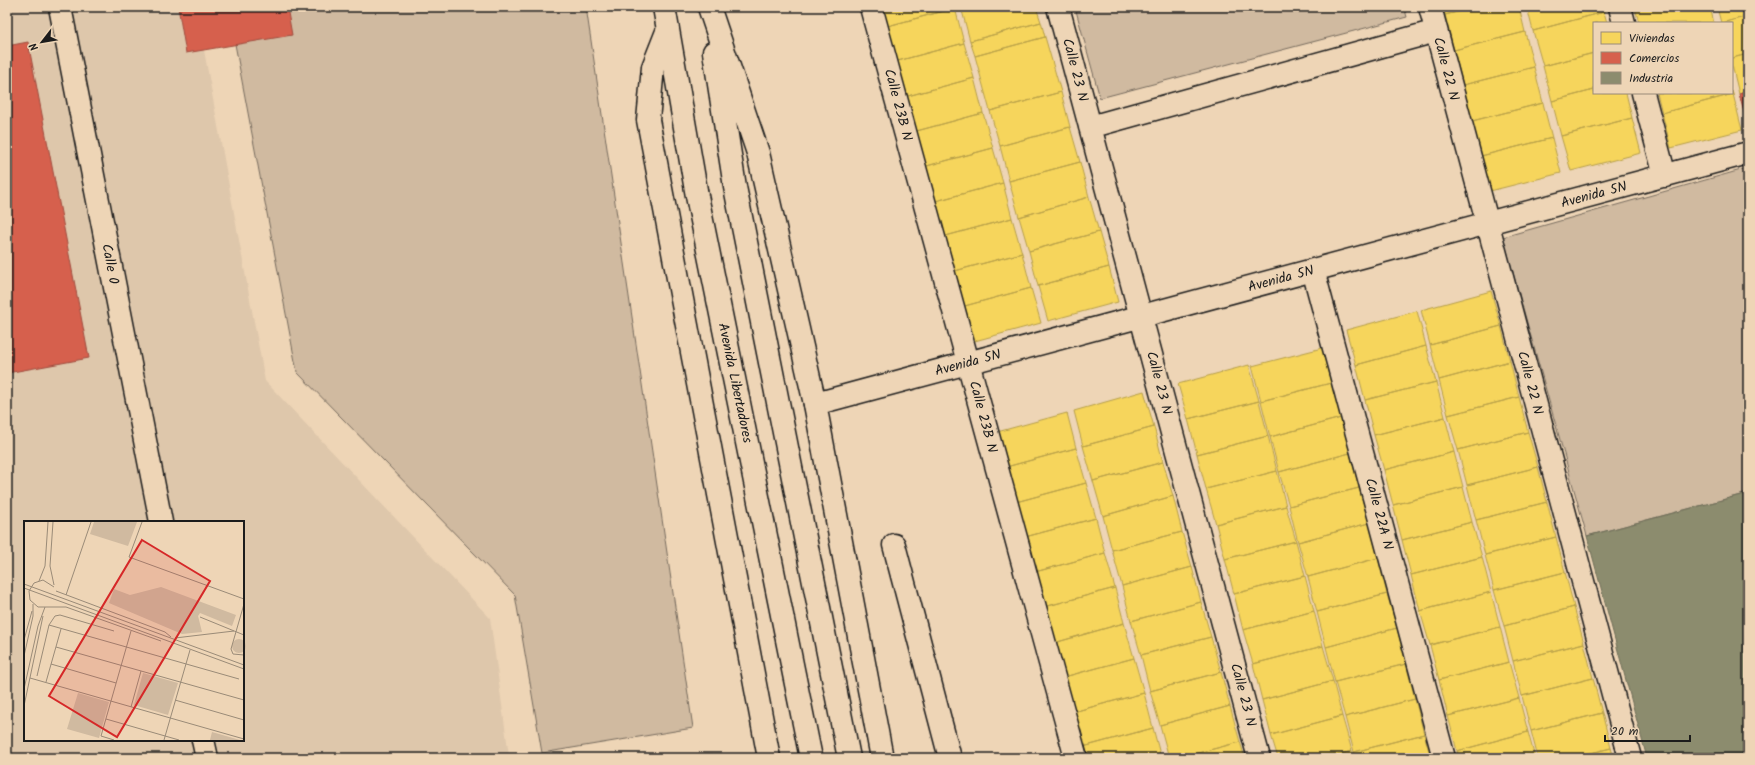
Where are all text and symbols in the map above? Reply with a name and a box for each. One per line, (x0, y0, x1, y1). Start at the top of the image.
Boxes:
north arrow (22, 22, 62, 62)
legend (1593, 22, 1733, 94)
text: Viviendas (1629, 29, 1675, 48)
street label: Calle 22 N (1427, 35, 1465, 104)
street label: Calle 23 N (1056, 36, 1094, 105)
text: N (25, 39, 44, 54)
text: Comercios (1629, 49, 1679, 68)
street label: Calle 23B N (878, 66, 918, 144)
text: Industria (1629, 69, 1673, 88)
street label: Avenida 5N (1558, 175, 1630, 214)
street label: Calle 0 (95, 242, 125, 286)
street label: Avenida 5N (1245, 259, 1317, 298)
street label: Avenida Libertadores (712, 321, 758, 445)
street label: Avenida 5N (932, 343, 1004, 382)
street label: Calle 23 N (1140, 349, 1178, 418)
street label: Calle 22 N (1511, 349, 1549, 418)
street label: Calle 23B N (963, 378, 1003, 456)
street label: Calle 22A N (1359, 476, 1399, 553)
inset map (24, 521, 244, 741)
street label: Calle 23 N (1224, 661, 1262, 730)
scale bar (1605, 717, 1690, 743)
text: 20 m (1611, 722, 1639, 741)

